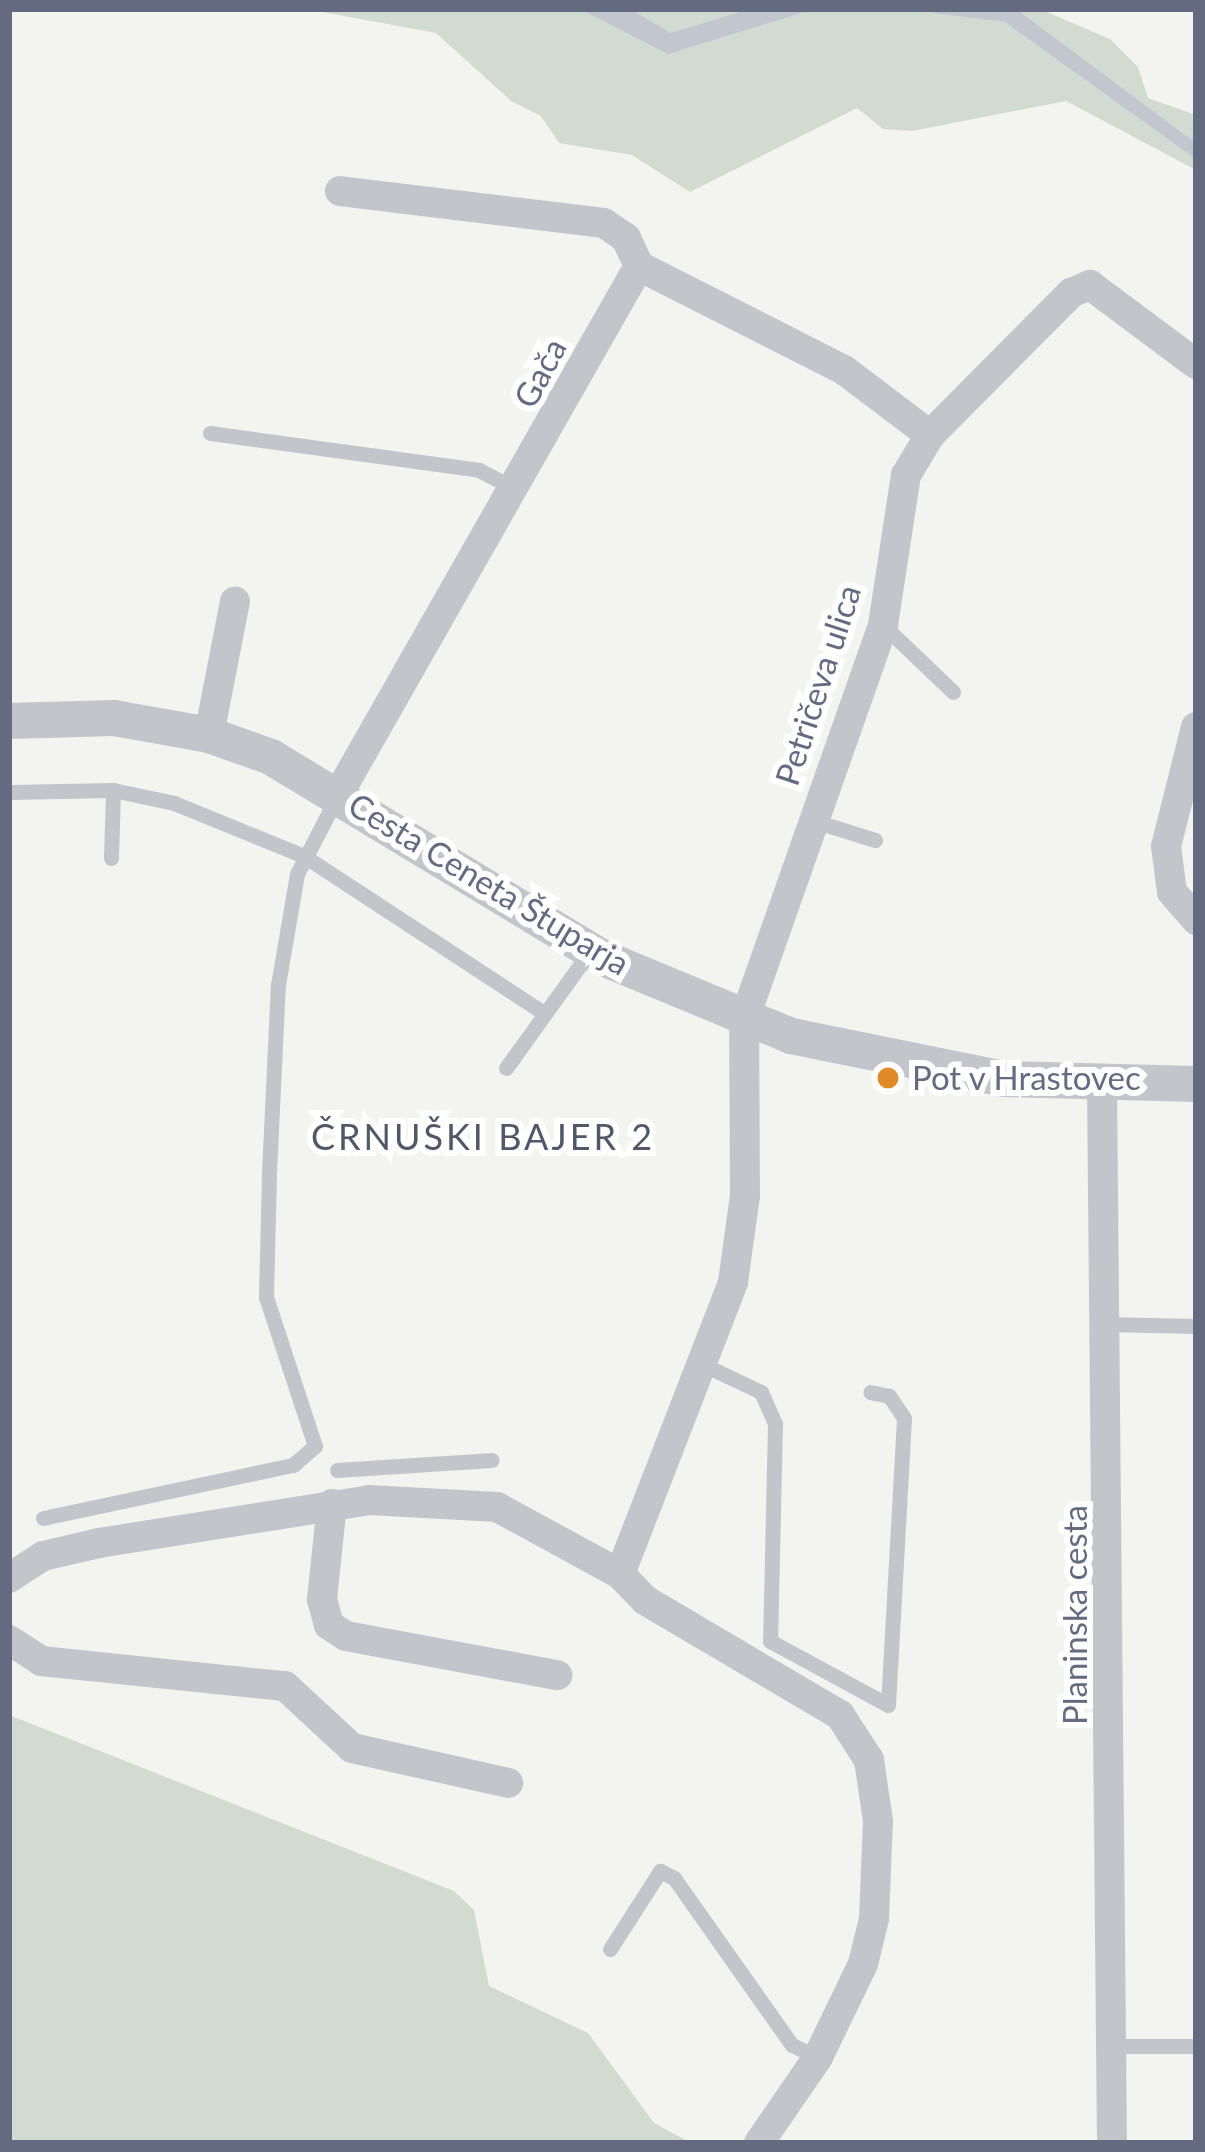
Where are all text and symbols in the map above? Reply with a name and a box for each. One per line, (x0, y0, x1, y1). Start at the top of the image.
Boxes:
street label: Gača (505, 332, 575, 414)
street label: Petričeva ulica (767, 580, 869, 790)
street label: Cesta Ceneta Štuparja (342, 785, 636, 983)
place label: Pot v Hrastovec (912, 1058, 1142, 1098)
marker: Pot v Hrastovec (875, 1065, 901, 1091)
district label: ČRNUŠKI BAJER 2 (311, 1115, 655, 1159)
street label: Planinska cesta (1055, 1505, 1095, 1725)

